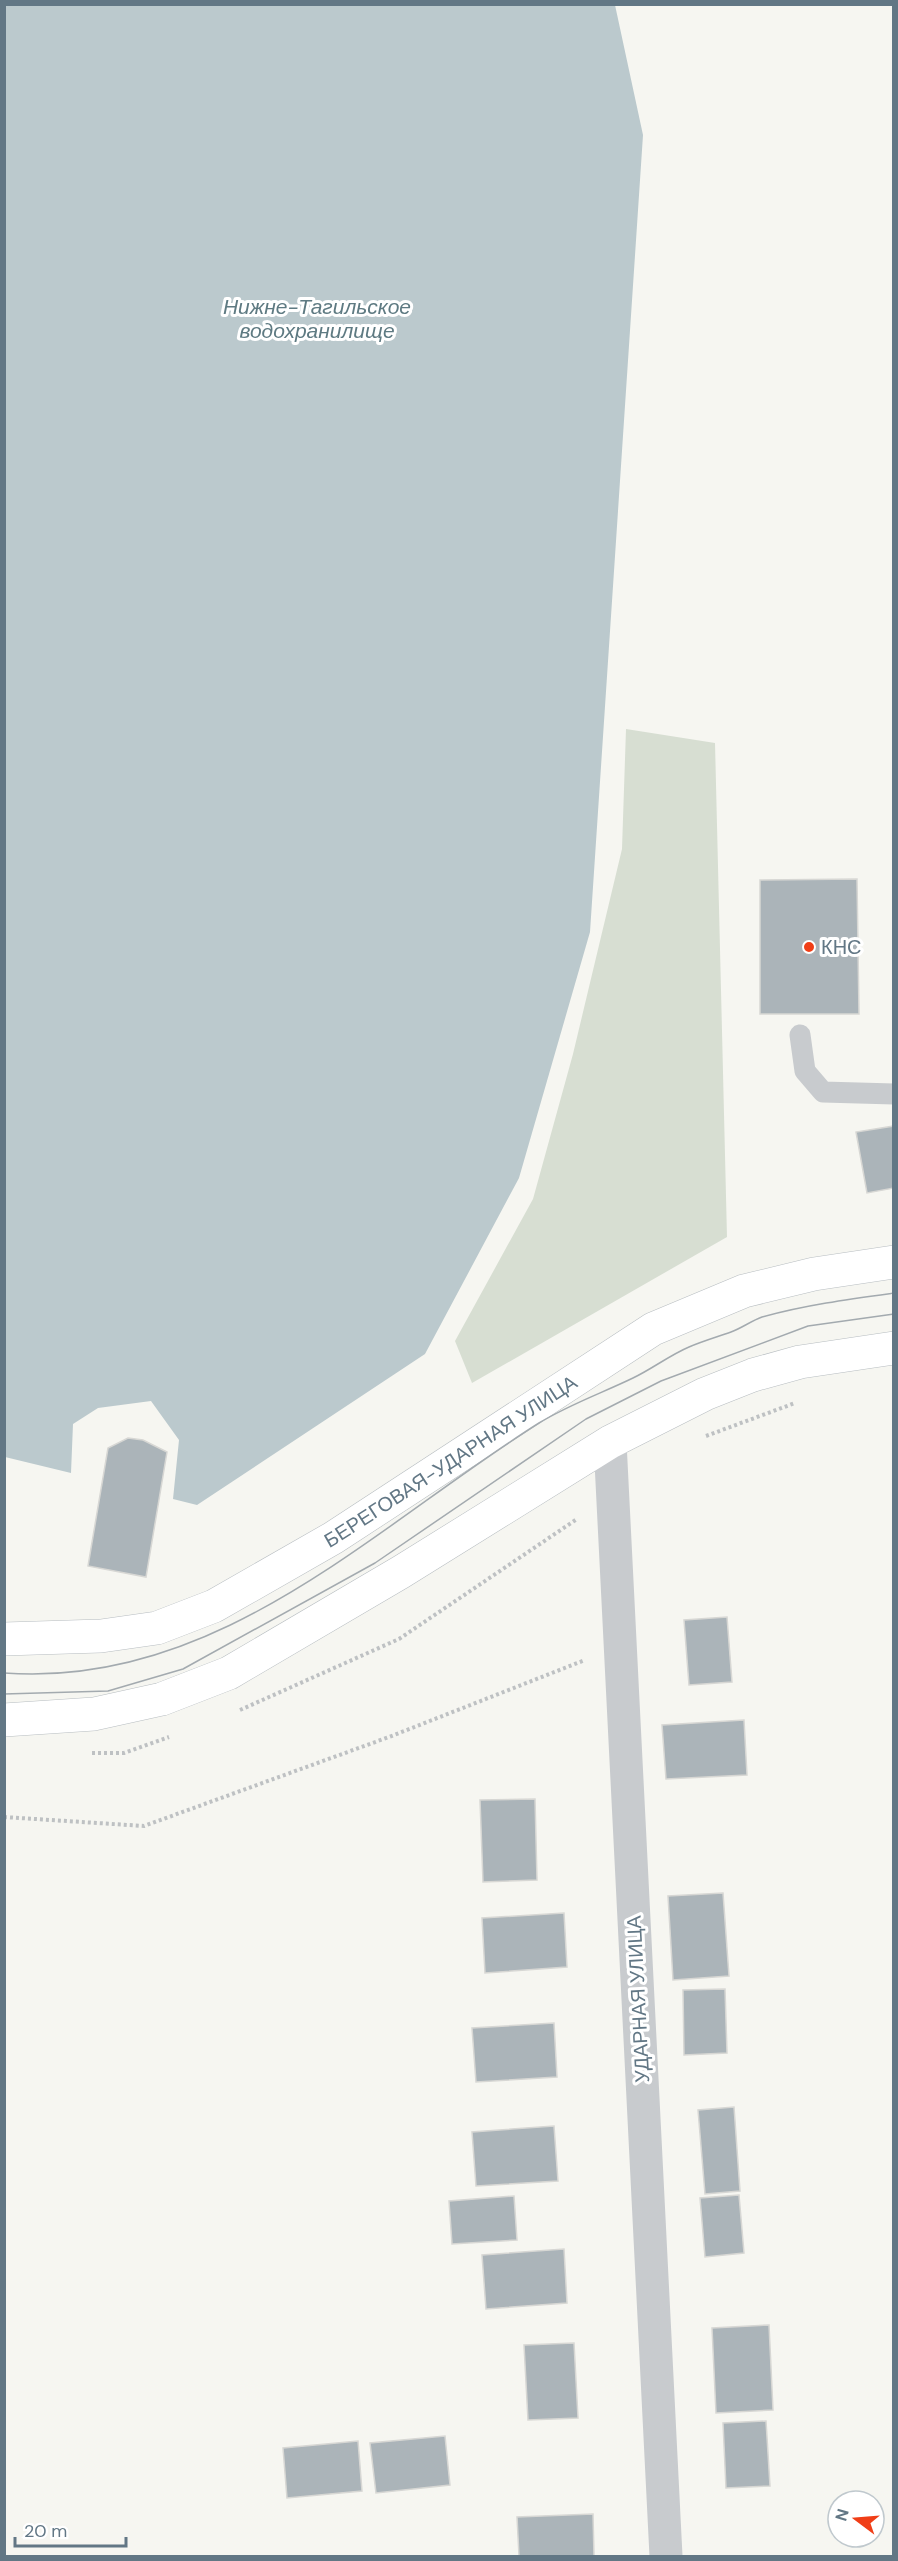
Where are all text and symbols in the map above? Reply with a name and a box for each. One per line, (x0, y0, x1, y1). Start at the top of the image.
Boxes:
water label: Нижне-Тагильское водохранилище (223, 293, 411, 345)
place label: КНС (821, 934, 862, 960)
marker: КНС (802, 940, 816, 954)
street label: БЕРЕГОВАЯ-УДАРНАЯ УЛИЦА (319, 1369, 582, 1553)
street label: УДАРНАЯ УЛИЦА (621, 1914, 655, 2083)
north arrow (826, 2489, 886, 2549)
text: N (830, 2506, 854, 2524)
scale bar (15, 2510, 126, 2548)
text: 20 m (24, 2519, 67, 2543)

